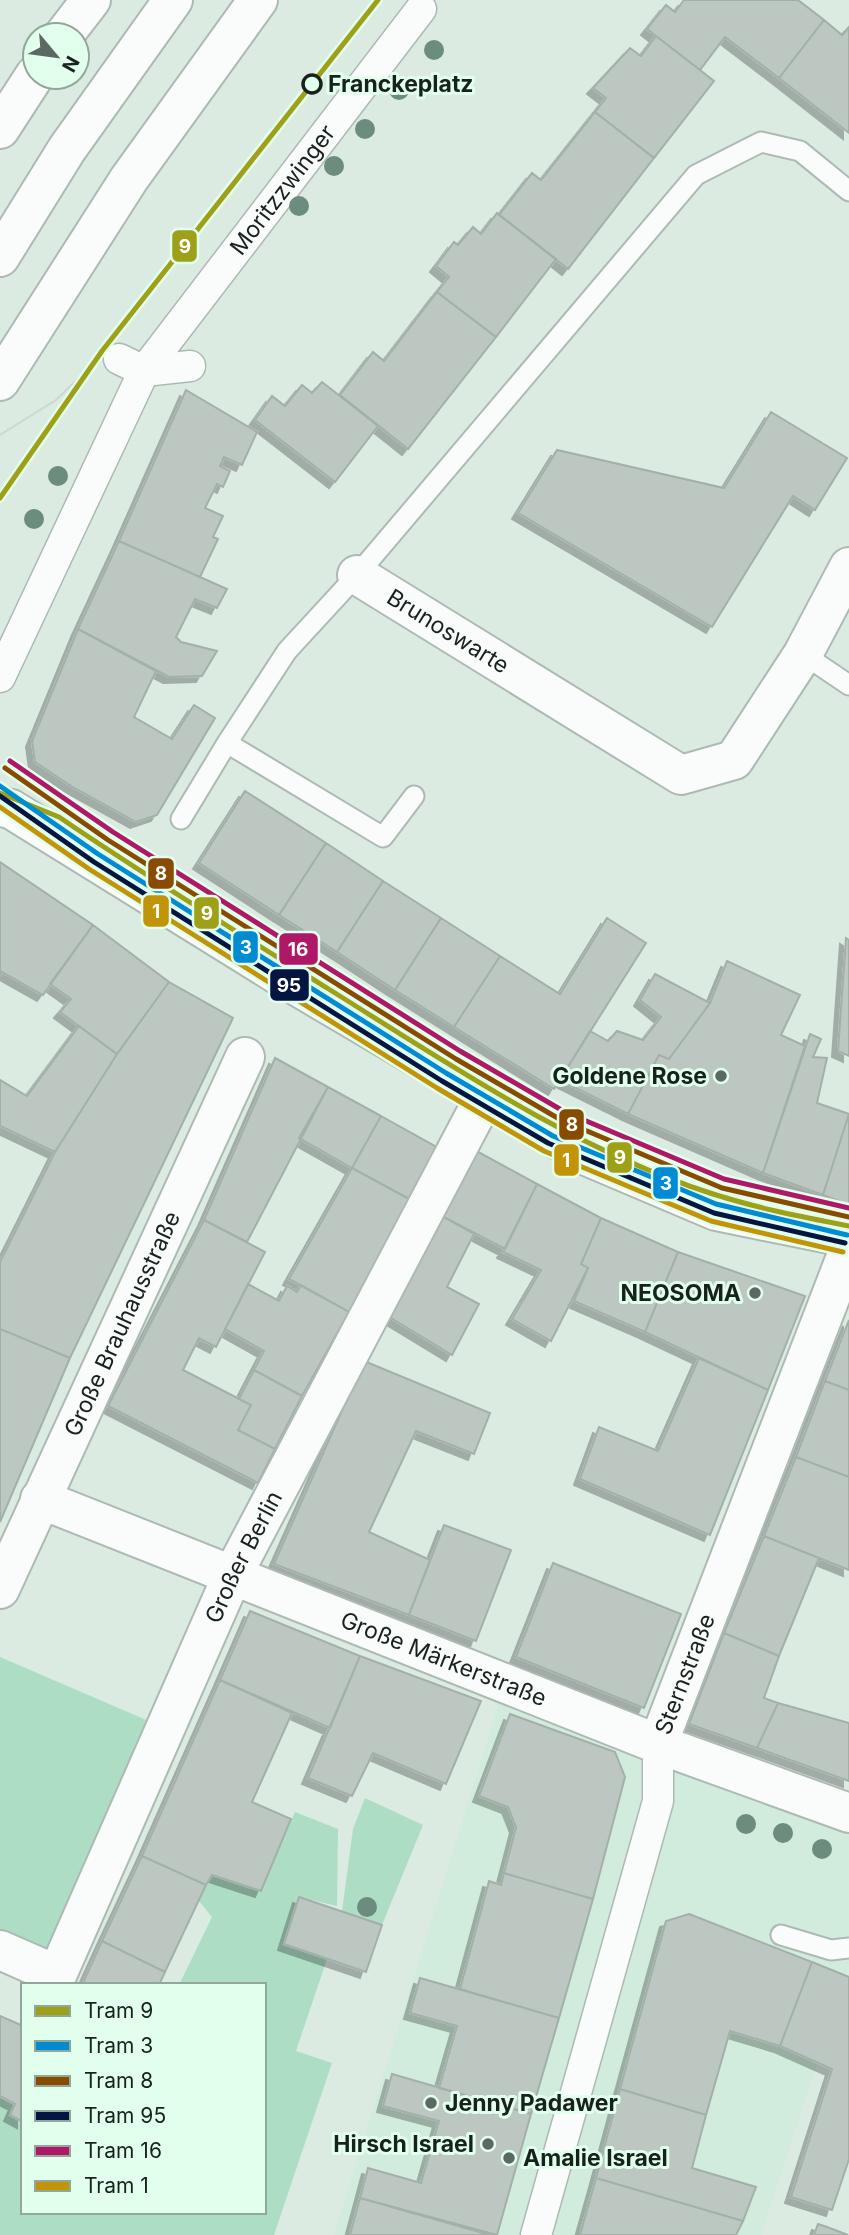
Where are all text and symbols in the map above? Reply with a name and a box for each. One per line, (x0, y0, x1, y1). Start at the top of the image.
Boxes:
north arrow (21, 21, 91, 91)
text: N (57, 52, 84, 76)
place label: Franckeplatz (328, 70, 474, 98)
marker: Franckeplatz (302, 74, 322, 94)
street label: Moritzzwinger (224, 119, 341, 261)
line badge: 9 (171, 229, 198, 263)
text: 9 (179, 235, 191, 258)
street label: Brunoswarte (382, 583, 514, 679)
line badge: 8 (147, 857, 175, 890)
text: 8 (155, 862, 167, 885)
line badge: 1 (142, 894, 170, 928)
line badge: 9 (193, 896, 220, 930)
text: 1 (152, 900, 160, 923)
text: 9 (201, 902, 213, 925)
line badge: 3 (232, 930, 259, 964)
line badge: 16 (278, 932, 319, 966)
text: 3 (240, 936, 252, 959)
text: 16 (288, 938, 308, 961)
line badge: 95 (269, 968, 310, 1002)
text: 95 (277, 974, 301, 997)
place label: Goldene Rose (552, 1062, 707, 1090)
marker: Goldene Rose (713, 1068, 729, 1084)
line badge: 8 (558, 1108, 585, 1141)
text: 8 (566, 1113, 578, 1136)
line badge: 9 (606, 1141, 633, 1174)
line badge: 1 (553, 1143, 580, 1177)
text: 9 (614, 1146, 626, 1169)
text: 1 (562, 1149, 570, 1172)
line badge: 3 (652, 1166, 679, 1200)
text: 3 (660, 1172, 672, 1195)
street label: Große Brauhausstraße (58, 1207, 186, 1441)
place label: NEOSOMA (620, 1279, 741, 1307)
marker: NEOSOMA (747, 1285, 763, 1301)
street label: Großer Berlin (199, 1486, 288, 1628)
street label: Große Märkerstraße (336, 1606, 550, 1712)
street label: Sternstraße (649, 1610, 721, 1738)
legend (21, 1983, 266, 2214)
text: Tram 9 (84, 1998, 153, 2023)
text: Tram 3 (84, 2033, 153, 2058)
text: Tram 8 (84, 2068, 153, 2093)
place label: Jenny Padawer (445, 2089, 618, 2117)
marker: Jenny Padawer (423, 2095, 439, 2111)
text: Tram 95 (84, 2103, 166, 2128)
place label: Hirsch Israel (333, 2130, 474, 2158)
marker: Hirsch Israel (480, 2136, 496, 2152)
text: Tram 16 (84, 2138, 162, 2163)
place label: Amalie Israel (523, 2144, 668, 2172)
marker: Amalie Israel (501, 2150, 517, 2166)
text: Tram 1 (84, 2173, 149, 2198)

